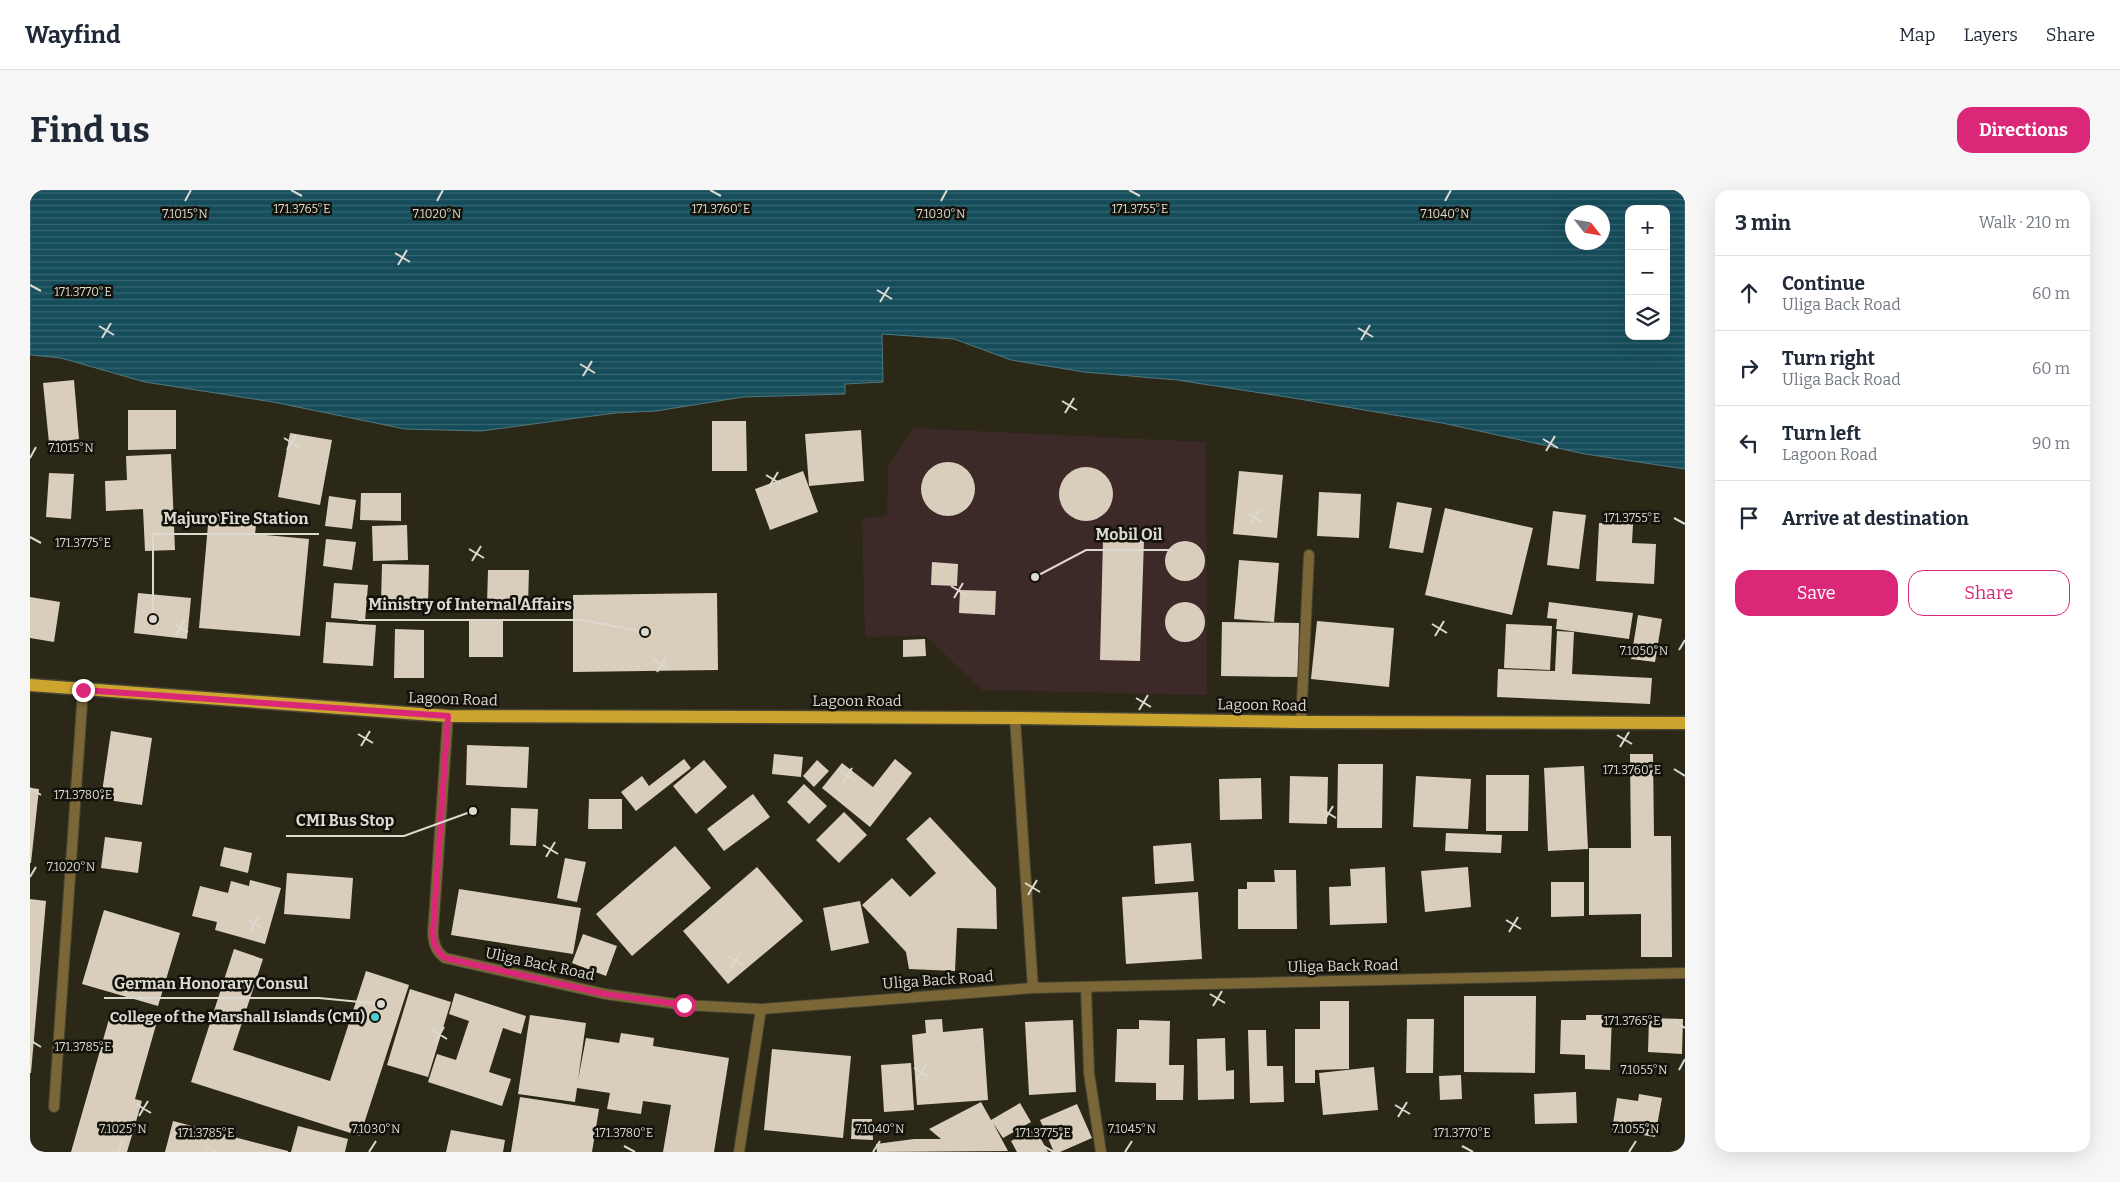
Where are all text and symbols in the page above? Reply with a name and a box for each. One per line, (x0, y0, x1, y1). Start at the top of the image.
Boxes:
text: Wayfind (25, 21, 121, 49)
text: Map (1899, 24, 1935, 46)
text: Layers (1963, 24, 2018, 46)
text: Share (2046, 24, 2095, 46)
button: Directions (1957, 107, 2090, 153)
text: Find us (30, 109, 150, 151)
text: 171.3765°E (274, 202, 330, 216)
text: 171.3760°E (692, 202, 750, 216)
text: 171.3755°E (1112, 202, 1168, 216)
north arrow (1565, 205, 1610, 250)
map controls (1625, 205, 1670, 340)
button: + (1625, 205, 1670, 250)
text: 7.1015°N (162, 207, 208, 221)
text: 7.1020°N (413, 207, 462, 221)
text: 7.1030°N (917, 207, 966, 221)
text: 7.1040°N (1420, 207, 1470, 221)
text: 3 min (1735, 210, 1791, 236)
text: Walk · 210 m (1979, 213, 2070, 232)
button: − (1625, 250, 1670, 295)
text: Continue (1782, 272, 1865, 295)
icon: ahead (1735, 279, 1763, 307)
text: 60 m (2032, 284, 2070, 303)
text: 171.3770°E (54, 285, 112, 299)
button: layers (1625, 295, 1670, 340)
text: Uliga Back Road (1782, 295, 1901, 314)
text: Turn right (1782, 347, 1875, 370)
icon: right (1735, 354, 1763, 382)
text: 60 m (2032, 359, 2070, 378)
text: Uliga Back Road (1782, 370, 1901, 389)
text: Turn left (1782, 422, 1861, 445)
icon: left (1735, 429, 1763, 457)
text: 90 m (2032, 434, 2070, 453)
text: 7.1015°N (48, 441, 94, 455)
text: Lagoon Road (1782, 445, 1877, 464)
callout: Majuro Fire Station (153, 503, 319, 534)
icon: arrive (1735, 504, 1763, 532)
text: Arrive at destination (1782, 507, 1969, 530)
text: Majuro Fire Station (163, 509, 309, 528)
text: 171.3755°E (1604, 511, 1660, 525)
callout: Mobil Oil (1086, 519, 1173, 550)
text: Mobil Oil (1096, 525, 1163, 544)
text: 171.3775°E (55, 536, 111, 550)
button: Save (1735, 570, 1898, 616)
button: Share (1908, 570, 2070, 616)
callout: Ministry of Internal Affairs (358, 589, 582, 620)
text: Ministry of Internal Affairs (368, 595, 572, 614)
text: 7.1050°N (1620, 644, 1669, 658)
route end (72, 679, 95, 702)
street label: Lagoon Road (408, 688, 498, 710)
street label: Lagoon Road (812, 692, 902, 710)
street label: Lagoon Road (1217, 695, 1307, 715)
text: 171.3760°E (1603, 763, 1661, 777)
text: 171.3780°E (54, 788, 112, 802)
callout: CMI Bus Stop (286, 805, 404, 836)
text: CMI Bus Stop (296, 811, 394, 830)
text: 7.1020°N (47, 860, 96, 874)
street label: Uliga Back Road (484, 944, 596, 984)
street label: Uliga Back Road (1287, 956, 1399, 976)
callout: German Honorary Consul (104, 967, 319, 998)
street label: Uliga Back Road (882, 967, 994, 993)
text: German Honorary Consul (114, 974, 308, 993)
route start (673, 994, 696, 1017)
place label: College of the Marshall Islands (CMI) (110, 1008, 365, 1026)
marker: College of the Marshall Islands (CMI) (369, 1011, 381, 1023)
text: 171.3765°E (1604, 1014, 1660, 1028)
text: 171.3785°E (54, 1040, 112, 1054)
text: 7.1055°N (1620, 1063, 1668, 1077)
text: 7.1025°N (99, 1122, 147, 1136)
text: 7.1030°N (352, 1122, 401, 1136)
text: 7.1040°N (855, 1122, 905, 1136)
text: 7.1045°N (1108, 1122, 1156, 1136)
text: 7.1055°N (1612, 1122, 1660, 1136)
text: 171.3785°E (177, 1126, 235, 1140)
text: 171.3780°E (595, 1126, 653, 1140)
text: 171.3775°E (1015, 1126, 1071, 1140)
text: 171.3770°E (1433, 1126, 1491, 1140)

